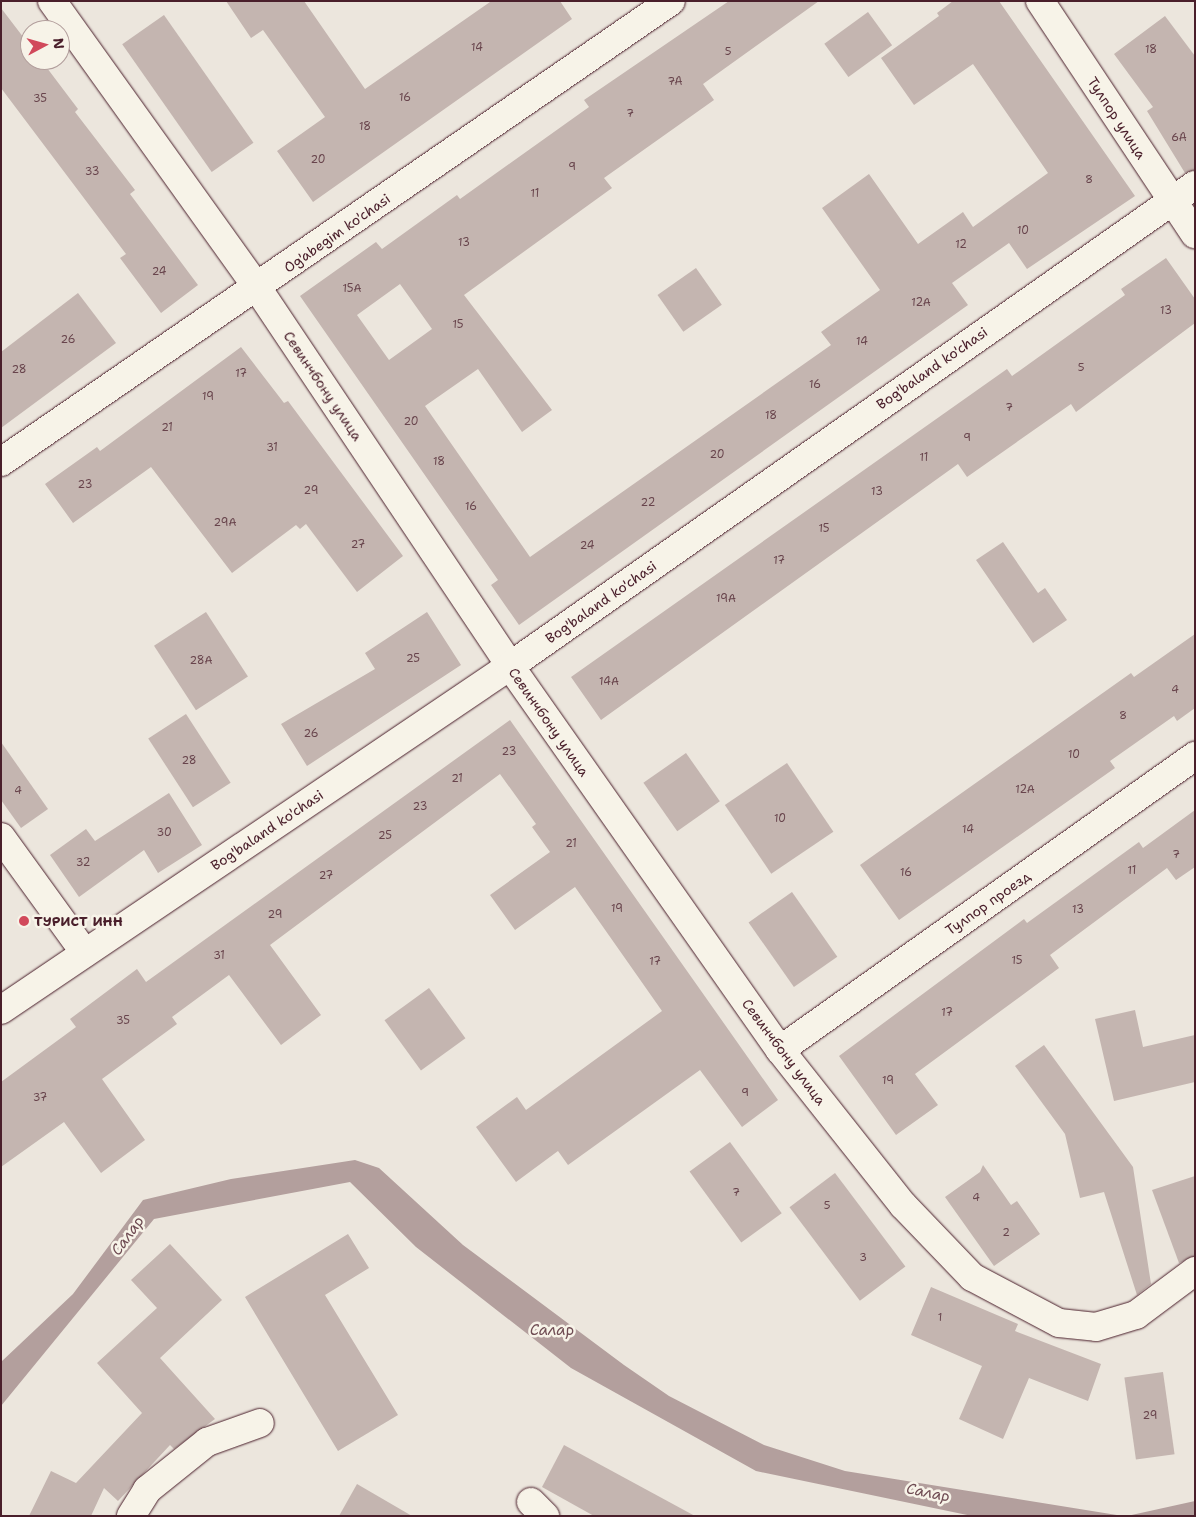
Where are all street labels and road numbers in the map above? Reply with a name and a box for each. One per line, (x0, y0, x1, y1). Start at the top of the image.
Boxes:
street label: Тулпор улица (1084, 74, 1150, 162)
street label: Og'abegim ko'chasi (281, 190, 393, 276)
street label: Bog'baland ko'chasi (873, 323, 991, 413)
street label: Севинчбону улица (280, 328, 366, 444)
street label: Bog'baland ko'chasi (542, 557, 660, 647)
street label: Севинчбону улица (505, 664, 593, 780)
street label: Bog'baland ko'chasi (208, 786, 326, 874)
street label: Тулпор проезд (942, 867, 1034, 939)
street label: Севинчбону улица (739, 996, 829, 1108)

